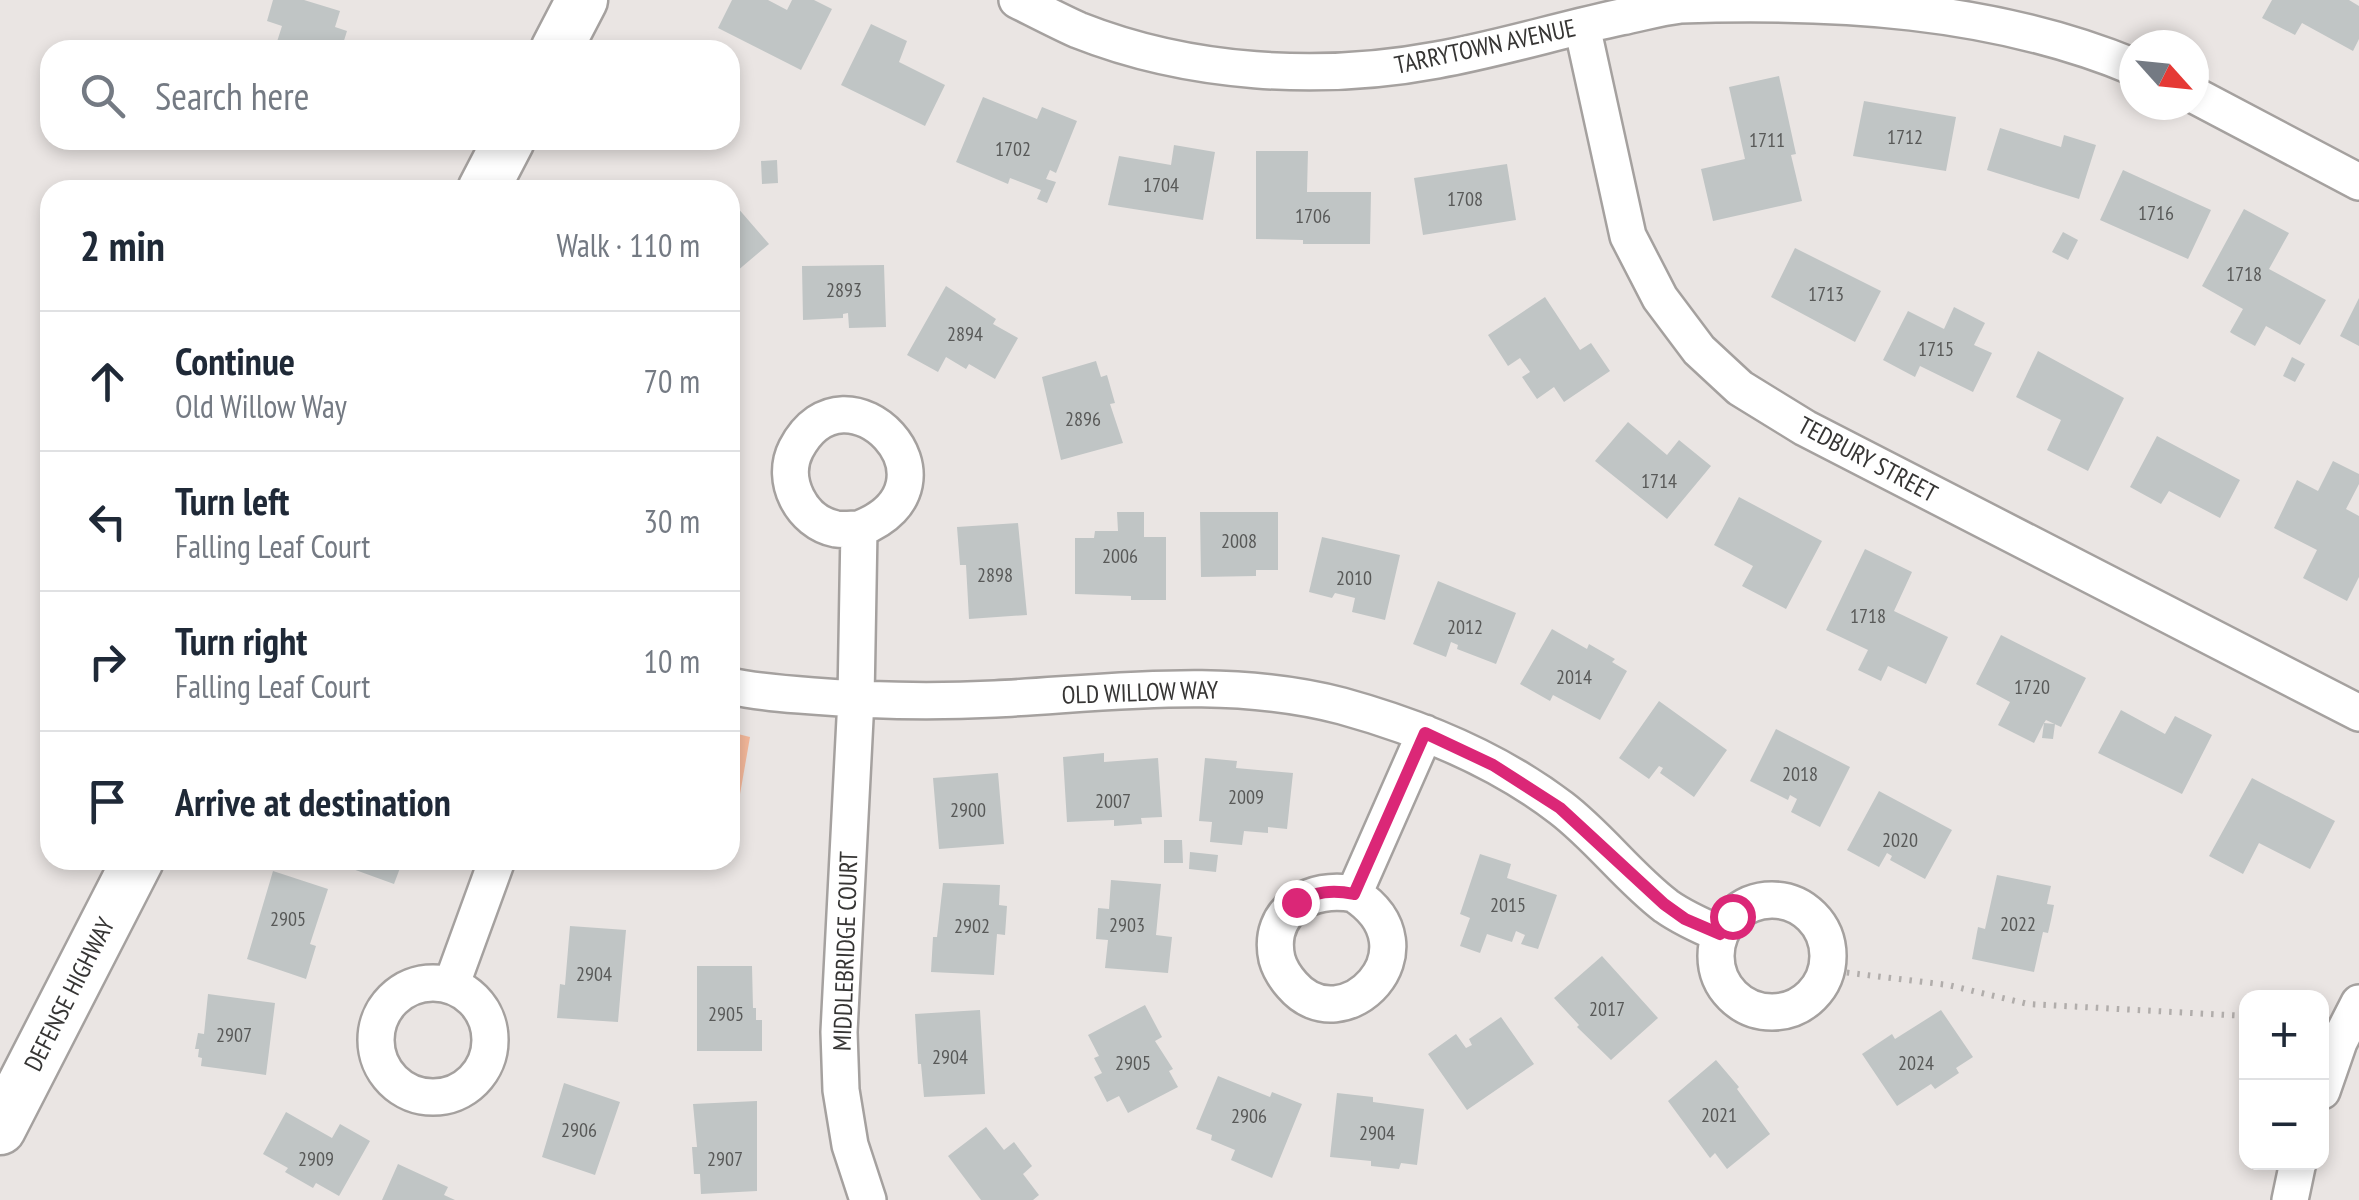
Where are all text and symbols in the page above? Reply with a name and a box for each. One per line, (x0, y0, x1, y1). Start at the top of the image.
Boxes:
street label: TARRYTOWN AVENUE (1392, 11, 1578, 81)
north arrow (2119, 30, 2209, 120)
search box (40, 40, 740, 150)
icon: search (75, 68, 130, 123)
text: Search here (155, 71, 309, 120)
house number: 1712 (1887, 124, 1923, 150)
house number: 1711 (1749, 127, 1785, 153)
house number: 1702 (995, 136, 1031, 162)
house number: 1704 (1143, 172, 1179, 198)
house number: 1708 (1447, 186, 1483, 212)
house number: 1716 (2138, 200, 2174, 226)
house number: 1706 (1295, 203, 1331, 229)
text: 2 min (80, 218, 165, 273)
text: Walk · 110 m (556, 224, 700, 266)
house number: 1718 (2226, 261, 2262, 287)
house number: 2893 (826, 277, 862, 303)
house number: 1713 (1808, 281, 1844, 307)
house number: 2894 (947, 321, 983, 347)
text: Continue (175, 336, 295, 385)
house number: 1715 (1918, 336, 1954, 362)
icon: ahead (80, 354, 135, 409)
text: 70 m (644, 360, 700, 402)
text: Old Willow Way (175, 385, 347, 427)
house number: 2896 (1065, 406, 1101, 432)
street label: TEDBURY STREET (1793, 409, 1943, 509)
house number: 1714 (1641, 468, 1677, 494)
text: Turn left (175, 476, 289, 525)
icon: left (80, 494, 135, 549)
text: 30 m (644, 500, 700, 542)
text: Falling Leaf Court (175, 525, 370, 567)
house number: 2008 (1221, 528, 1257, 554)
house number: 2006 (1102, 543, 1138, 569)
house number: 2898 (977, 562, 1013, 588)
house number: 2010 (1336, 565, 1372, 591)
house number: 1718 (1850, 603, 1886, 629)
house number: 2012 (1447, 614, 1483, 640)
text: Turn right (175, 616, 307, 665)
icon: right (80, 634, 135, 689)
text: 10 m (644, 640, 700, 682)
house number: 2014 (1556, 664, 1592, 690)
text: Falling Leaf Court (175, 665, 370, 707)
street label: OLD WILLOW WAY (1061, 673, 1219, 711)
house number: 1720 (2014, 674, 2050, 700)
house number: 2018 (1782, 761, 1818, 787)
icon: arrive (80, 774, 135, 829)
text: Arrive at destination (175, 777, 451, 826)
house number: 2009 (1228, 784, 1264, 810)
house number: 2007 (1095, 788, 1131, 814)
house number: 2900 (950, 797, 986, 823)
house number: 2020 (1882, 827, 1918, 853)
street label: MIDDLEBRIDGE COURT (826, 851, 864, 1051)
route end (1274, 880, 1320, 926)
house number: 2015 (1490, 892, 1526, 918)
route start (1710, 894, 1756, 940)
house number: 2905 (270, 906, 306, 932)
street label: DEFENSE HIGHWAY (17, 911, 122, 1076)
house number: 2022 (2000, 911, 2036, 937)
house number: 2903 (1109, 912, 1145, 938)
house number: 2902 (954, 913, 990, 939)
house number: 2904 (576, 961, 612, 987)
map controls (2239, 990, 2329, 1170)
button: + (2239, 990, 2329, 1080)
house number: 2017 (1589, 996, 1625, 1022)
house number: 2905 (708, 1001, 744, 1027)
house number: 2907 (216, 1022, 252, 1048)
house number: 2904 (932, 1044, 968, 1070)
house number: 2905 (1115, 1050, 1151, 1076)
house number: 2024 (1898, 1050, 1934, 1076)
button: − (2239, 1080, 2329, 1170)
house number: 2021 (1701, 1102, 1737, 1128)
house number: 2906 (1231, 1103, 1267, 1129)
house number: 2906 (561, 1117, 597, 1143)
house number: 2904 (1359, 1120, 1395, 1146)
house number: 2909 (298, 1146, 334, 1172)
house number: 2907 (707, 1146, 743, 1172)

